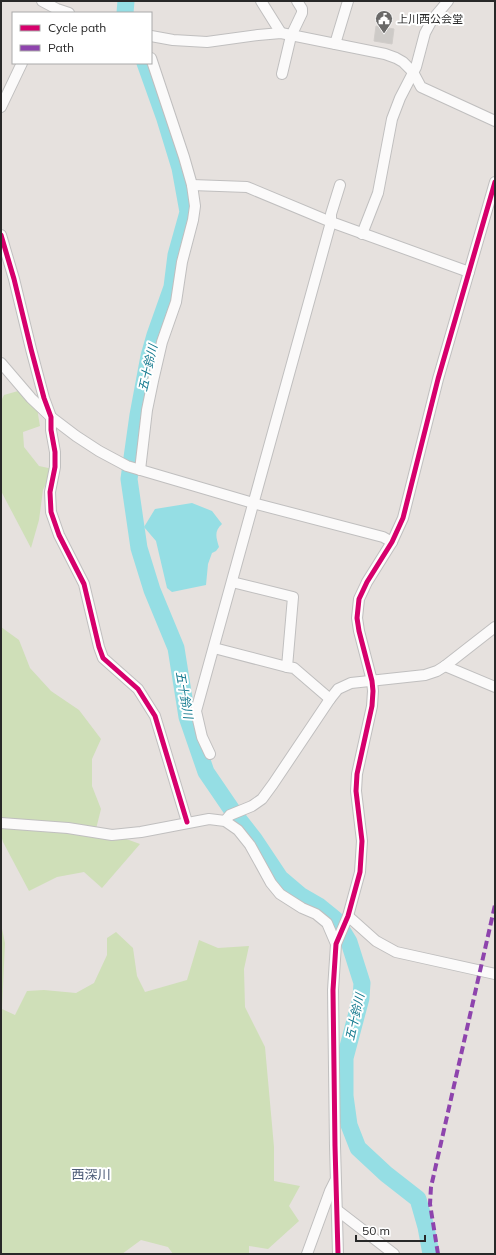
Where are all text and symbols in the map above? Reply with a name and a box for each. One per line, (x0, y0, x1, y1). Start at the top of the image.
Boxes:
public building icon: 上川西公会堂 (374, 9, 394, 34)
legend (12, 12, 152, 64)
place label: 上川西公会堂 (397, 12, 463, 26)
text: Cycle path (48, 20, 106, 35)
text: Path (48, 40, 74, 55)
water label: 五十鈴川 (135, 341, 161, 393)
water label: 五十鈴川 (173, 670, 196, 722)
water label: 五十鈴川 (342, 990, 368, 1042)
district label: 西深川 (71, 1166, 111, 1182)
scale bar (356, 1217, 425, 1243)
text: 50 m (362, 1223, 390, 1238)

